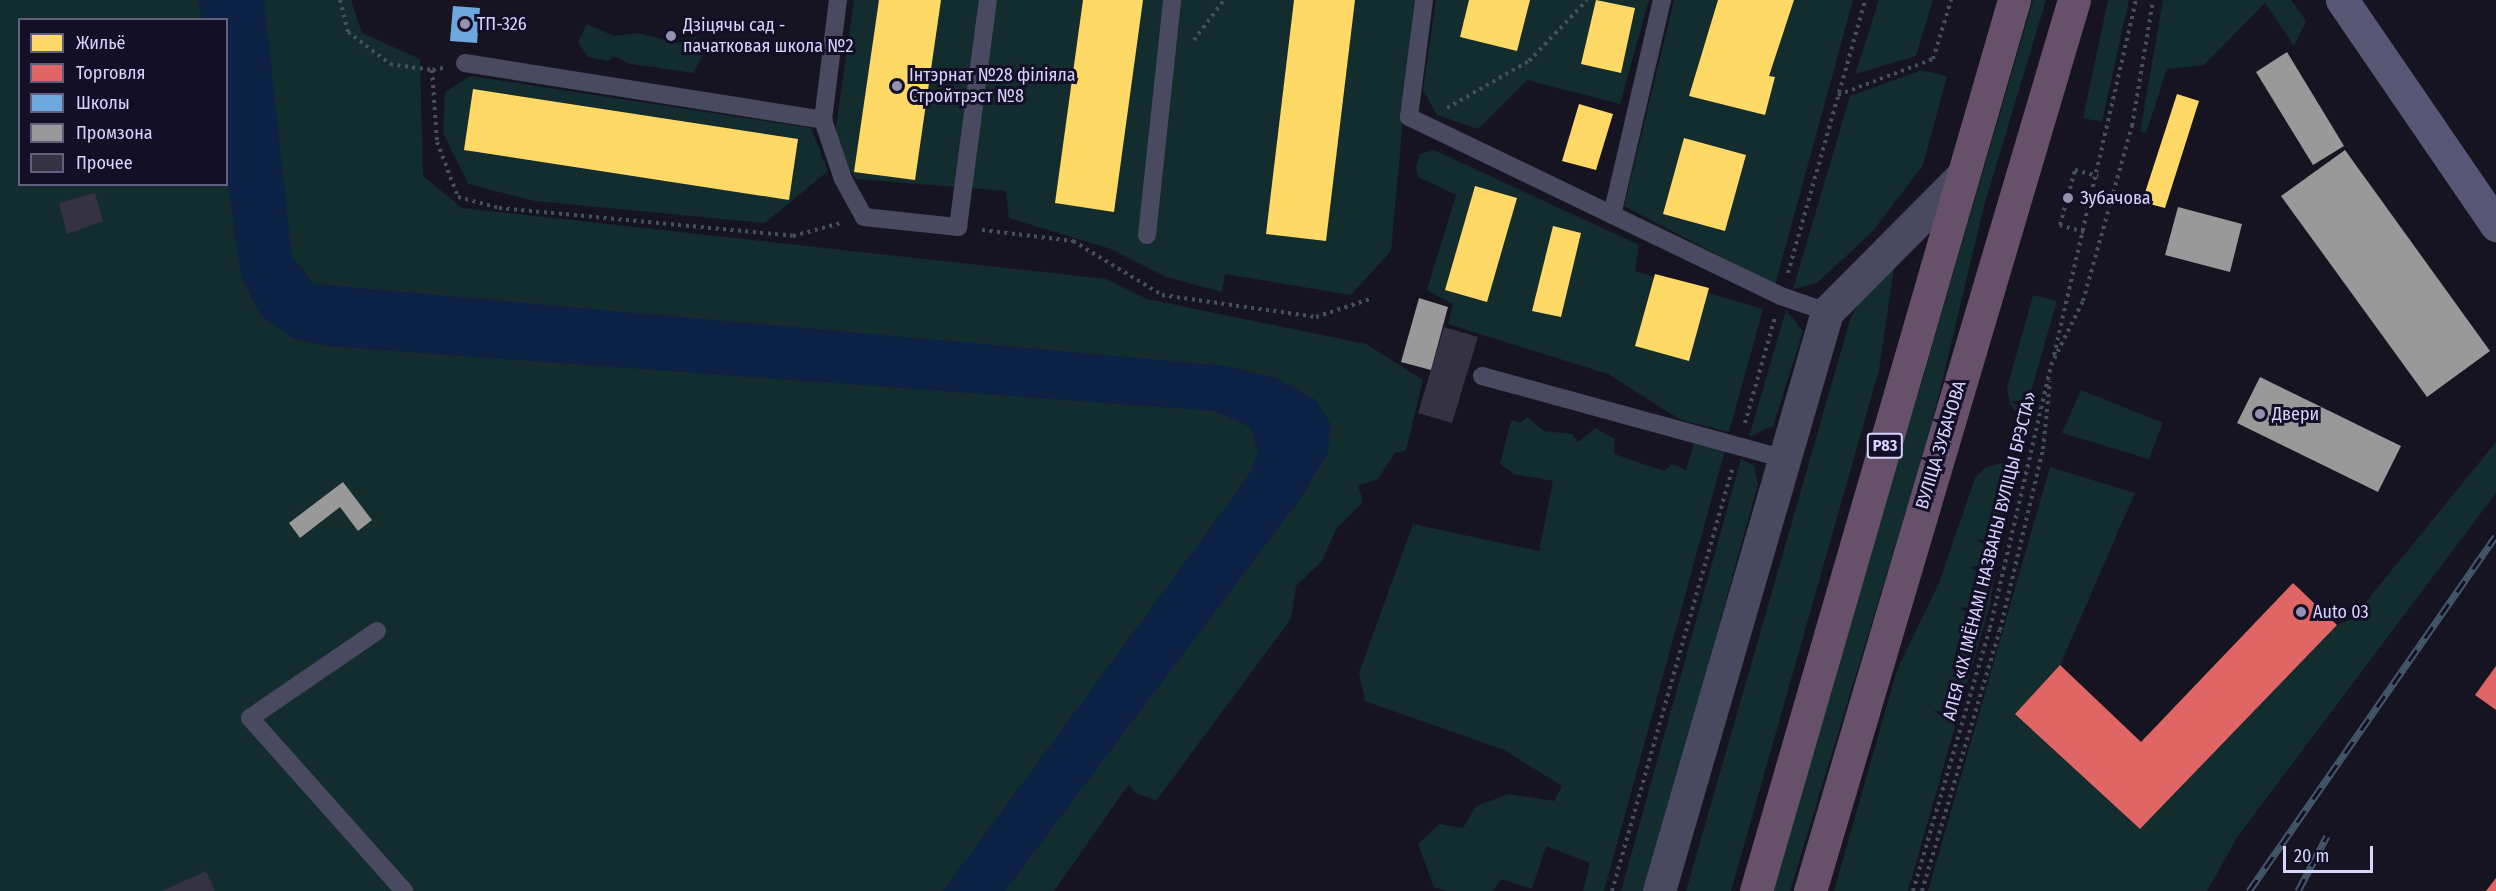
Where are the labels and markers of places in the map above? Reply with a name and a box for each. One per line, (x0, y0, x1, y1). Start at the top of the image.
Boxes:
place label: ТП-326 (477, 13, 527, 35)
place label: Дзіцячы сад - пачатковая школа №2 (683, 15, 853, 57)
marker: ТП-326 (458, 17, 472, 31)
marker: Дзіцячы сад - пачатковая школа №2 (664, 29, 678, 43)
place label: Інтэрнат №28 фiлiяла Стройтрэст №8 (909, 65, 1075, 107)
marker: Інтэрнат №28 фiлiяла Стройтрэст №8 (890, 79, 904, 93)
place label: Зубачова (2080, 187, 2151, 209)
marker: Зубачова (2061, 191, 2075, 205)
place label: Двери (2272, 403, 2319, 425)
marker: Двери (2253, 407, 2267, 421)
place label: Auto 03 (2313, 601, 2369, 623)
marker: Auto 03 (2294, 605, 2308, 619)

